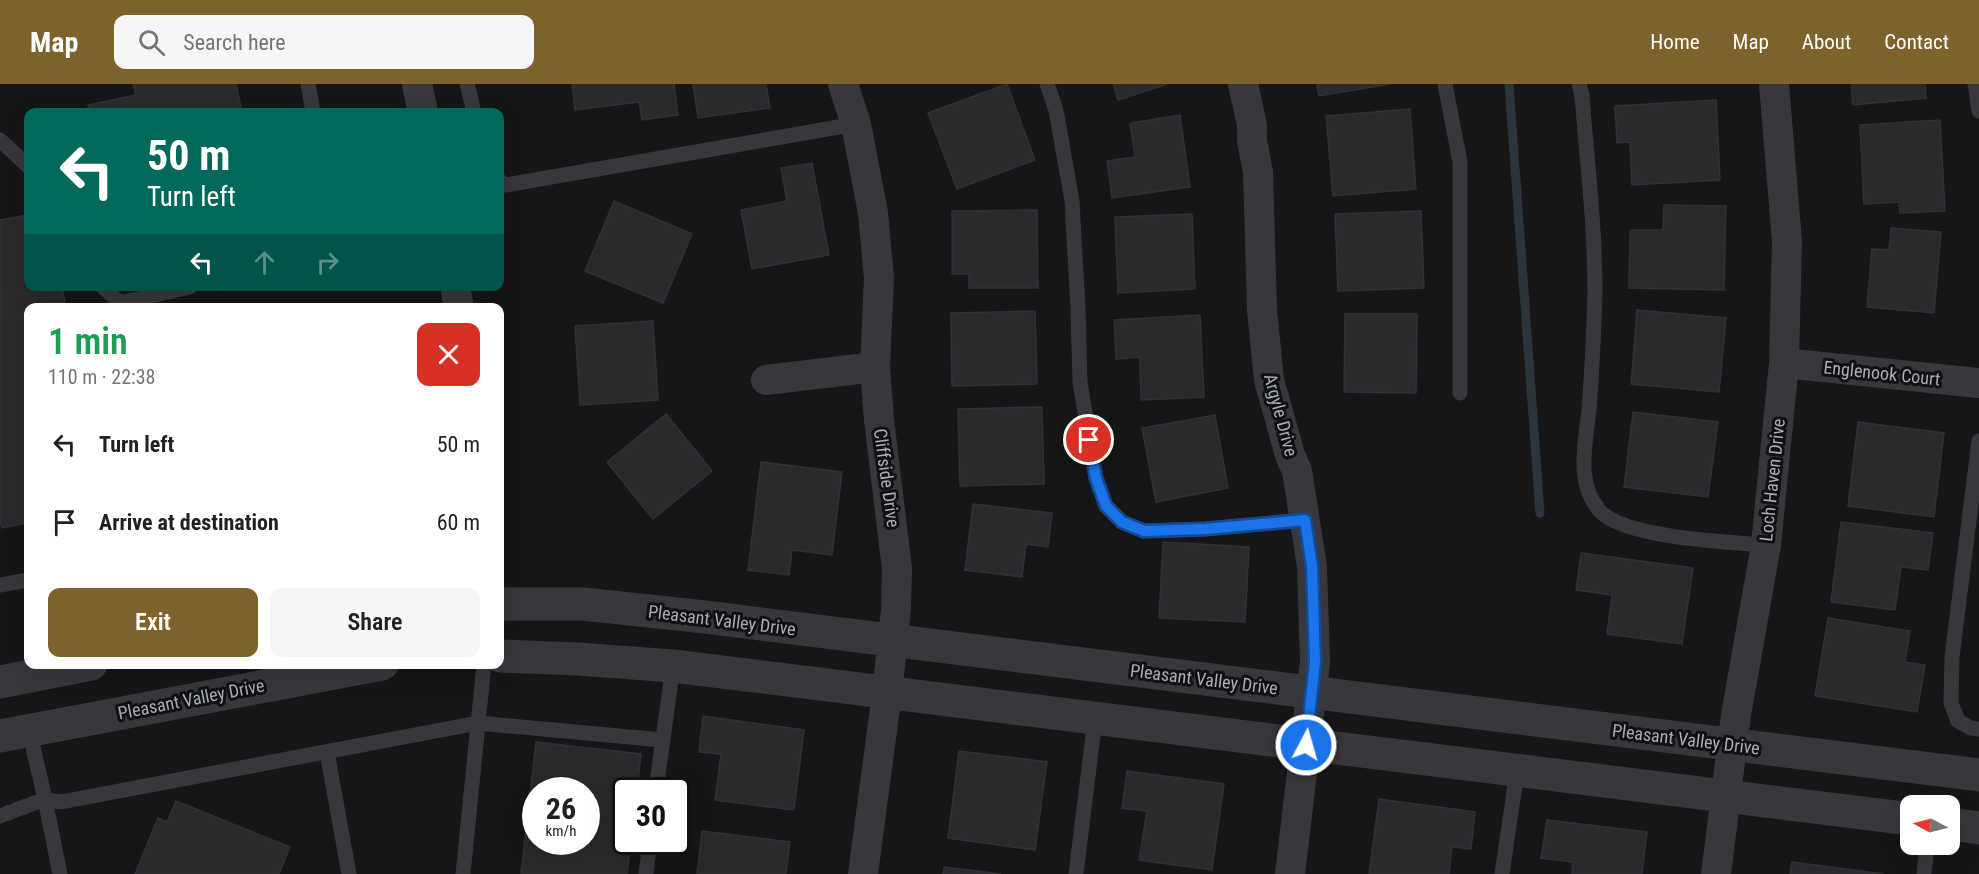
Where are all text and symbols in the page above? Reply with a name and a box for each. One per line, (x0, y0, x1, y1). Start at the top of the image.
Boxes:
search box (114, 15, 534, 69)
text: Map (30, 26, 78, 59)
icon: search (135, 26, 168, 59)
text: Search here (183, 30, 286, 55)
text: Home (1650, 30, 1700, 54)
text: Map (1733, 30, 1769, 54)
text: About (1802, 30, 1851, 54)
text: Contact (1884, 30, 1949, 54)
text: 50 m (147, 131, 230, 180)
icon: left (48, 132, 126, 210)
text: Turn left (147, 181, 236, 213)
icon: left (185, 246, 218, 279)
icon: ahead (248, 246, 281, 279)
icon: right (311, 246, 344, 279)
text: 1 min (48, 321, 128, 363)
button: close (417, 323, 480, 386)
street label: Englenook Court (1823, 356, 1941, 390)
text: 110 m · 22:38 (48, 365, 155, 389)
street label: Argyle Drive (1260, 371, 1302, 459)
pin (1063, 414, 1114, 465)
street label: Loch Haven Drive (1755, 418, 1789, 542)
icon: arrive (1072, 423, 1105, 456)
street label: Cliffside Drive (870, 427, 904, 529)
icon: left (48, 428, 81, 461)
text: Turn left (99, 432, 174, 457)
text: 50 m (437, 432, 480, 457)
icon: arrive (48, 506, 81, 539)
text: Arrive at destination (99, 510, 279, 535)
text: 60 m (437, 510, 480, 535)
button: Exit (48, 588, 258, 657)
button: Share (270, 588, 480, 657)
street label: Pleasant Valley Drive (647, 601, 797, 639)
street label: Pleasant Valley Drive (1129, 660, 1279, 698)
street label: Pleasant Valley Drive (116, 675, 266, 723)
position arrow (1274, 713, 1338, 777)
street label: Pleasant Valley Drive (1611, 720, 1761, 758)
speed limit sign: 30 (612, 777, 690, 855)
text: 26 (546, 791, 576, 826)
north arrow (1900, 795, 1960, 855)
map controls (1900, 795, 1960, 855)
text: km/h (546, 822, 576, 840)

